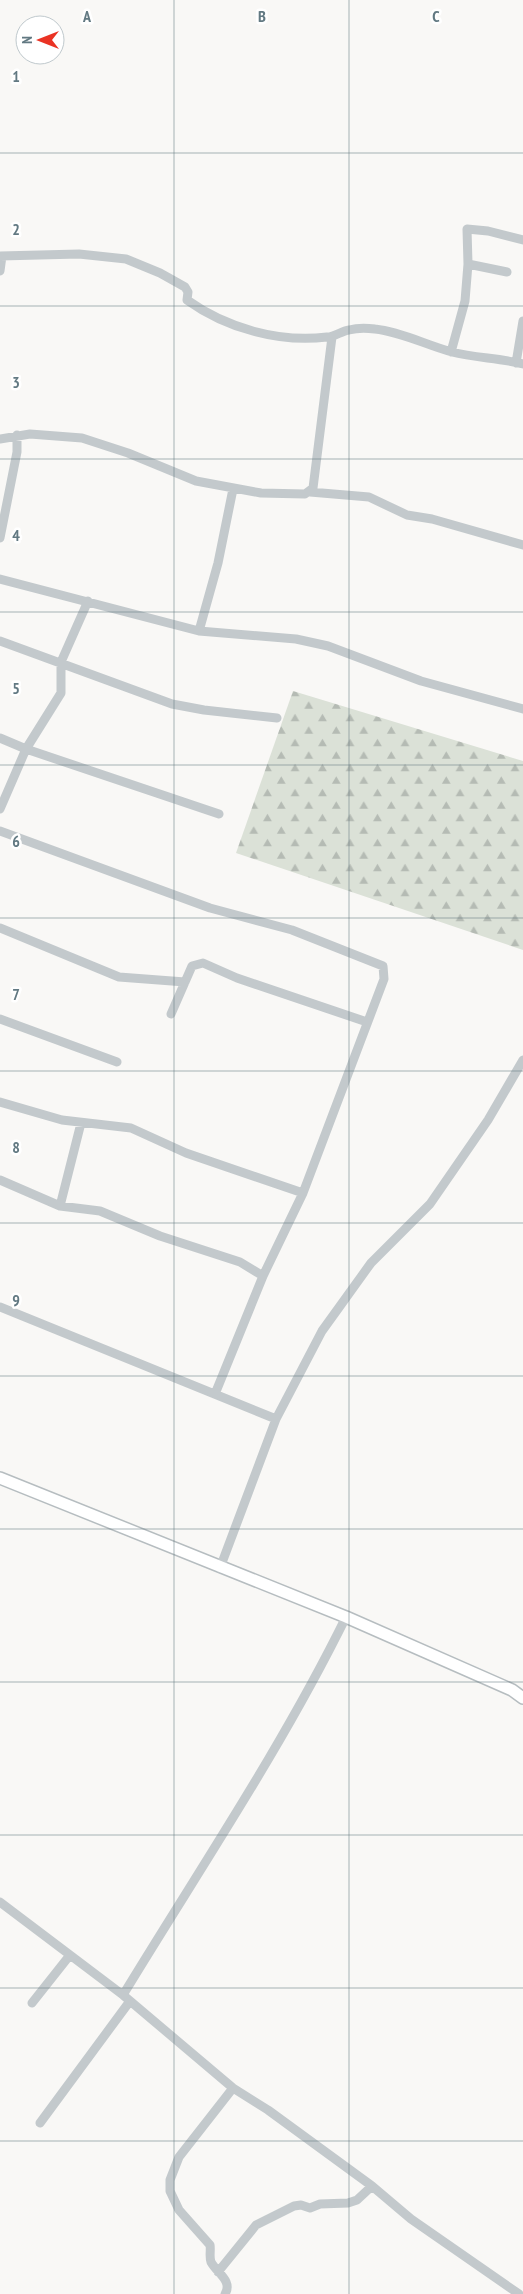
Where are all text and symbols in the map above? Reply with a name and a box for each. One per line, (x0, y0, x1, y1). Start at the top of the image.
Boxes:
text: A (82, 6, 92, 26)
text: B (258, 6, 266, 26)
text: C (432, 6, 440, 26)
north arrow (15, 15, 65, 65)
text: N (18, 36, 36, 44)
text: 1 (12, 66, 20, 86)
text: 2 (12, 219, 20, 239)
text: 3 (12, 372, 20, 392)
text: 4 (12, 525, 20, 545)
text: 5 (12, 678, 20, 698)
text: 6 (12, 831, 20, 851)
text: 7 (12, 984, 20, 1004)
text: 8 (12, 1137, 20, 1157)
text: 9 (12, 1290, 20, 1310)

